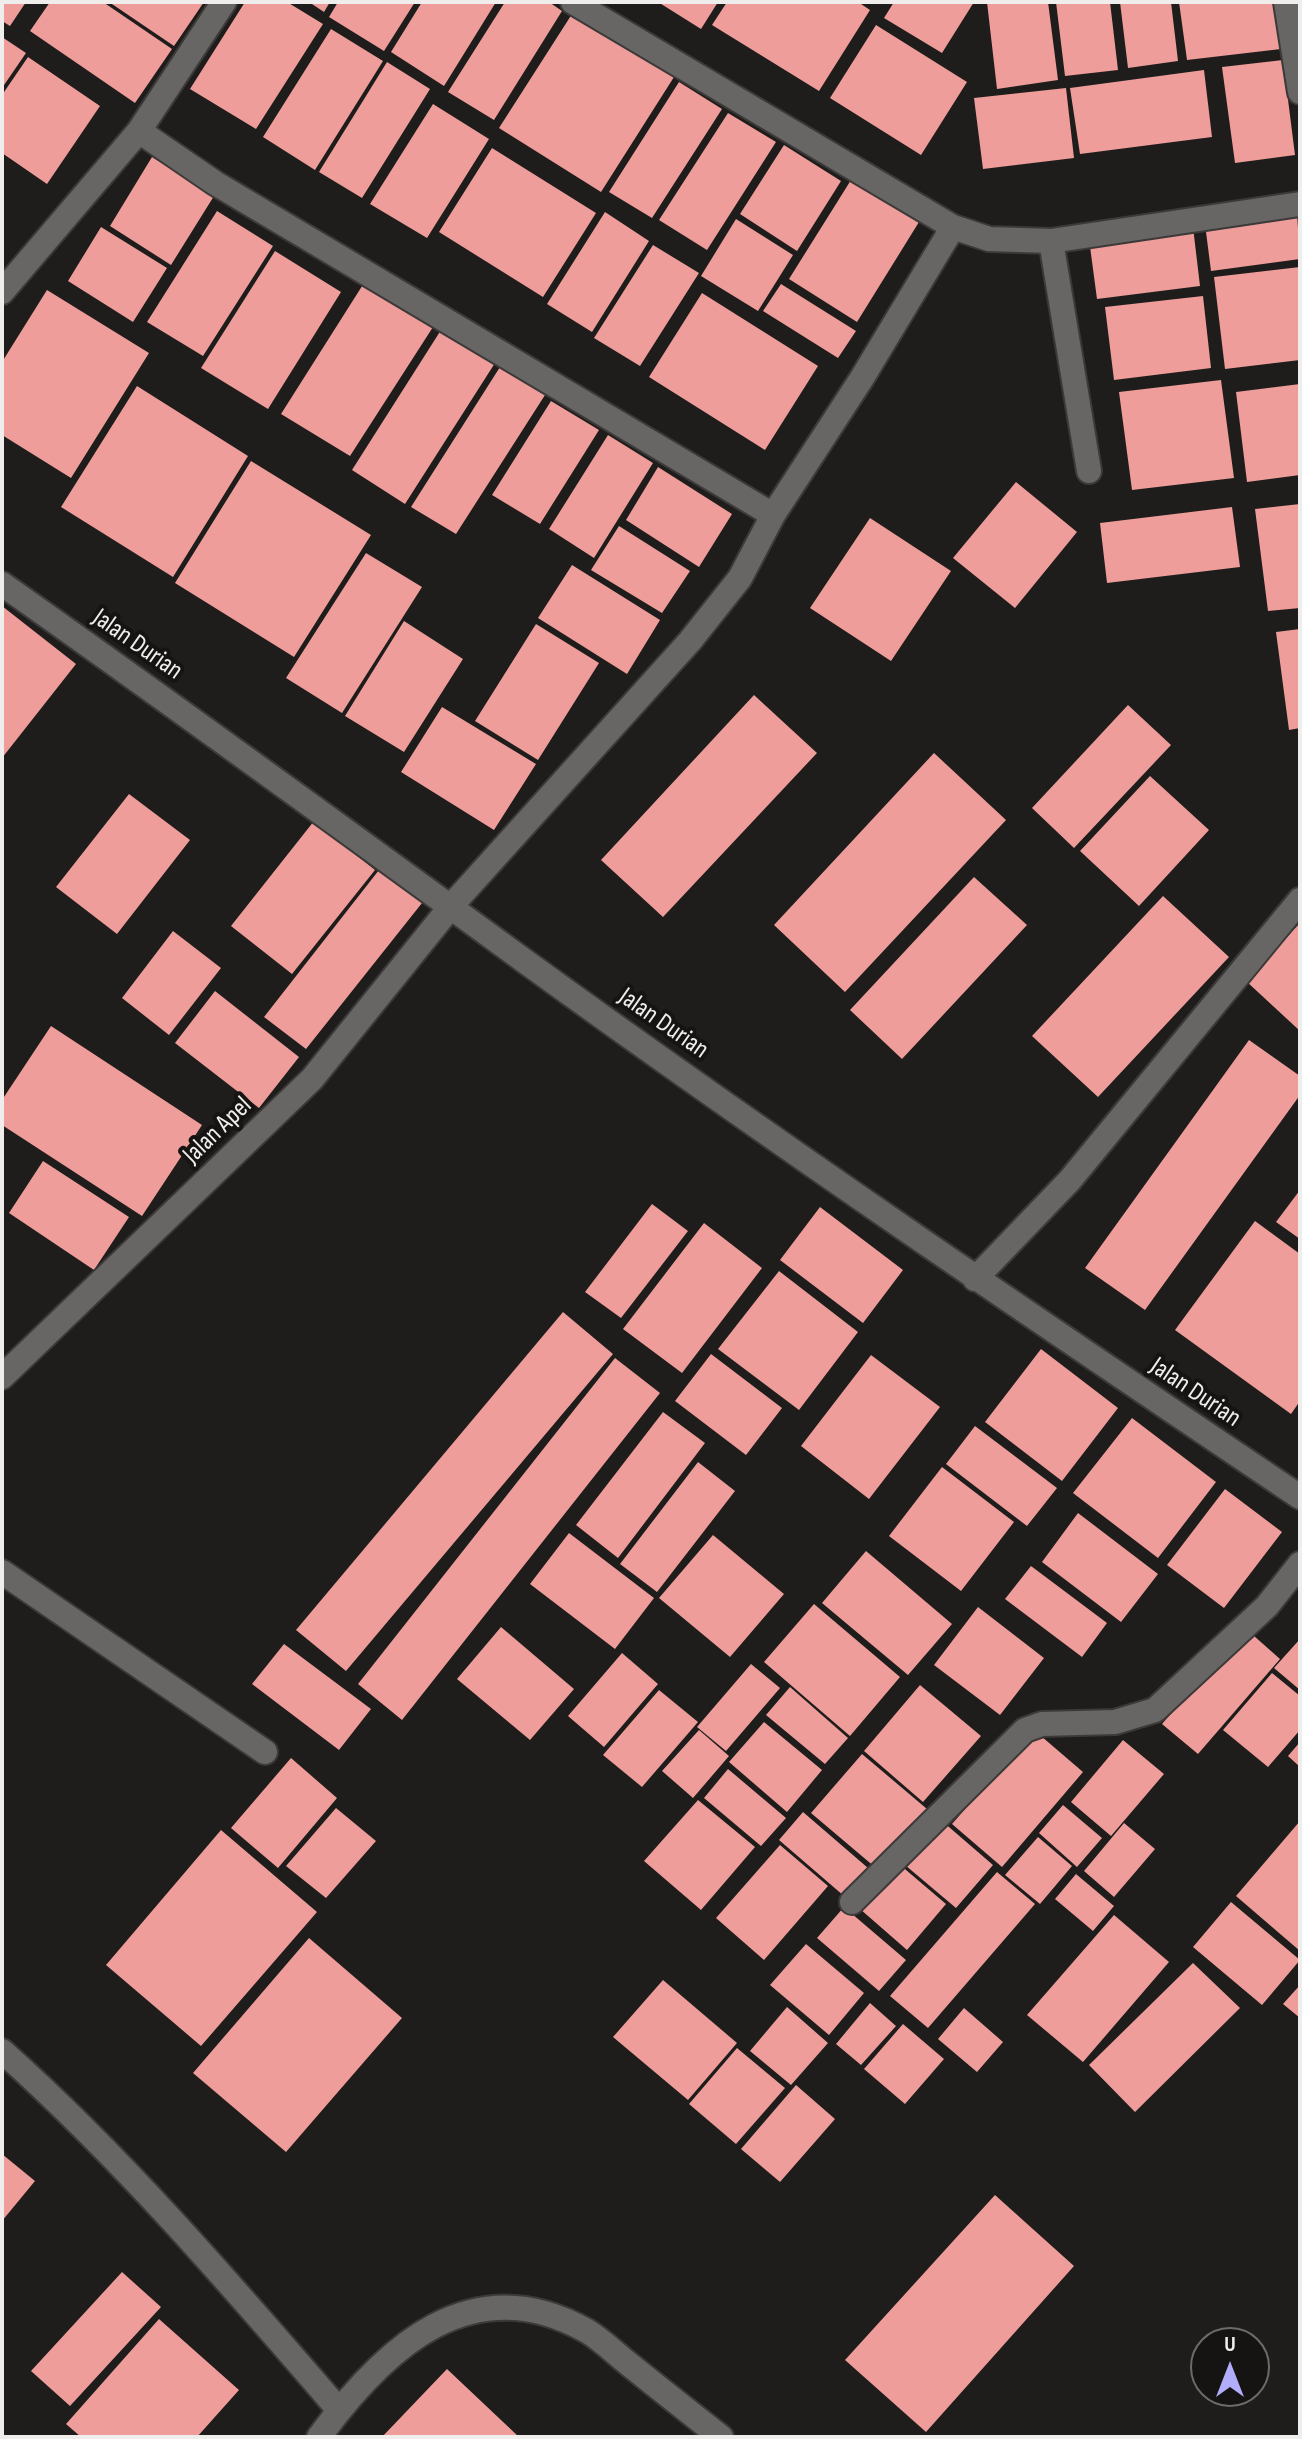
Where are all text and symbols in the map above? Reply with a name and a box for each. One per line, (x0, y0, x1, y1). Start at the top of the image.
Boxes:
street label: Jalan Durian (86, 603, 188, 687)
street label: Jalan Durian (612, 982, 714, 1066)
street label: Jalan Apel (177, 1091, 259, 1171)
street label: Jalan Durian (1144, 1351, 1246, 1435)
north arrow (1190, 2327, 1270, 2407)
text: U (1224, 2331, 1236, 2358)

